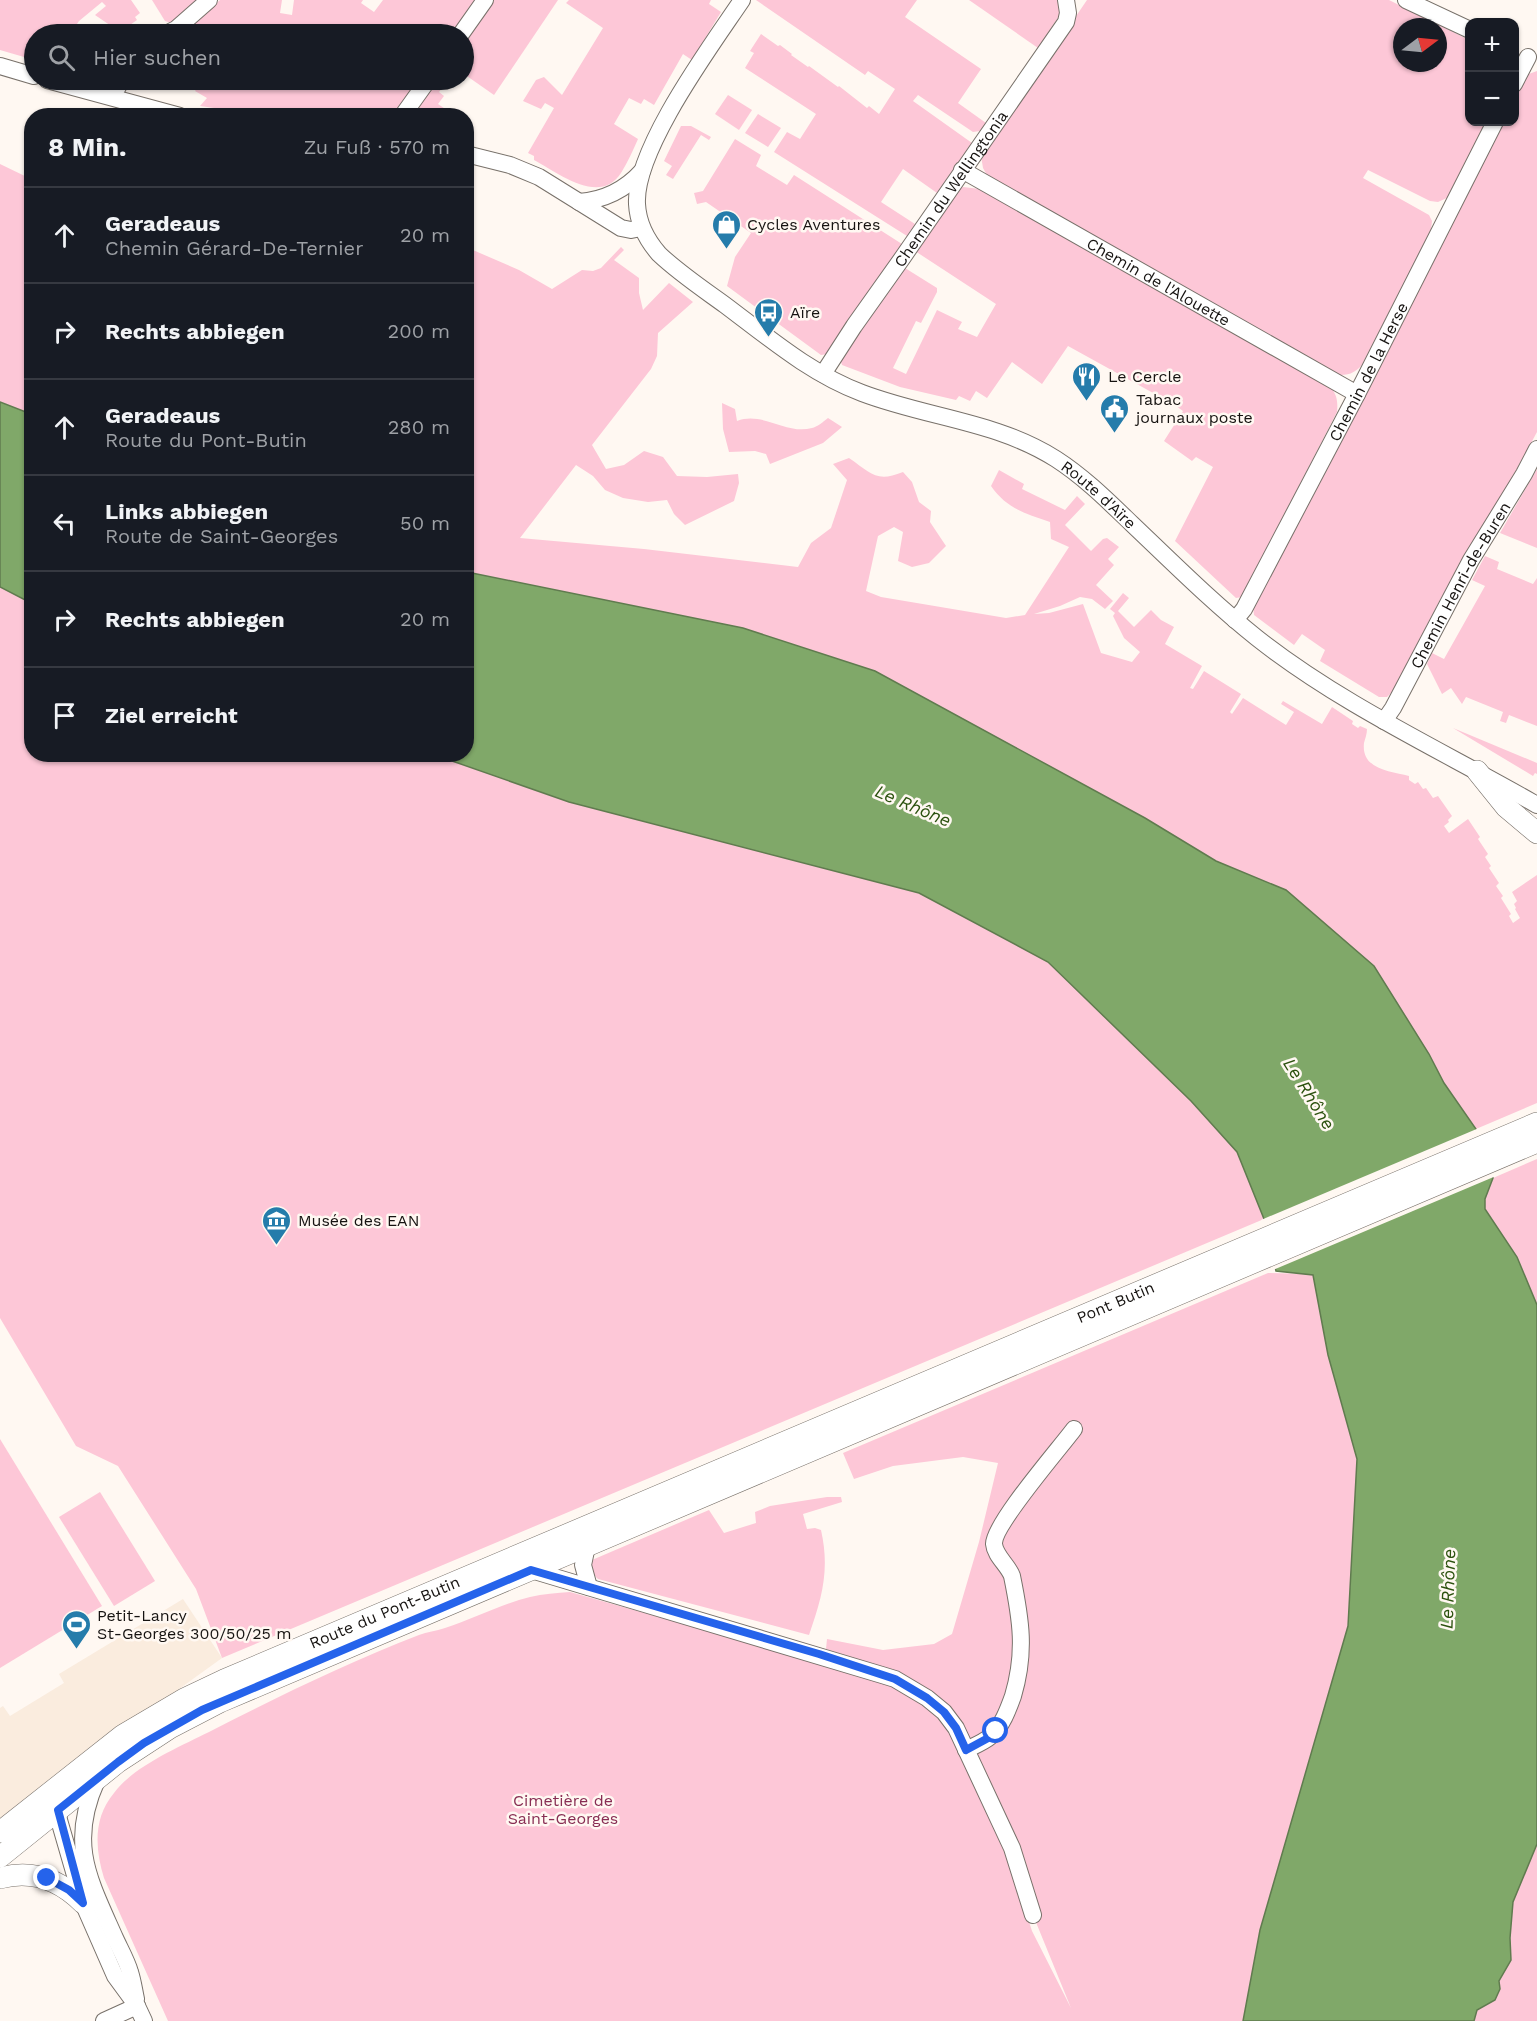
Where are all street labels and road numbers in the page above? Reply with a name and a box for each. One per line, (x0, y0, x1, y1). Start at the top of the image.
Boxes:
street label: Chemin du Wellingtonia (890, 107, 1012, 271)
street label: Chemin de l'Alouette (1083, 234, 1233, 330)
street label: Chemin de la Herse (1325, 299, 1412, 445)
street label: Route d'Aïre (1057, 457, 1140, 533)
street label: Chemin Henri-de-Buren (1407, 498, 1515, 672)
street label: Pont Butin (1074, 1277, 1157, 1327)
street label: Route du Pont-Butin (307, 1572, 463, 1653)

